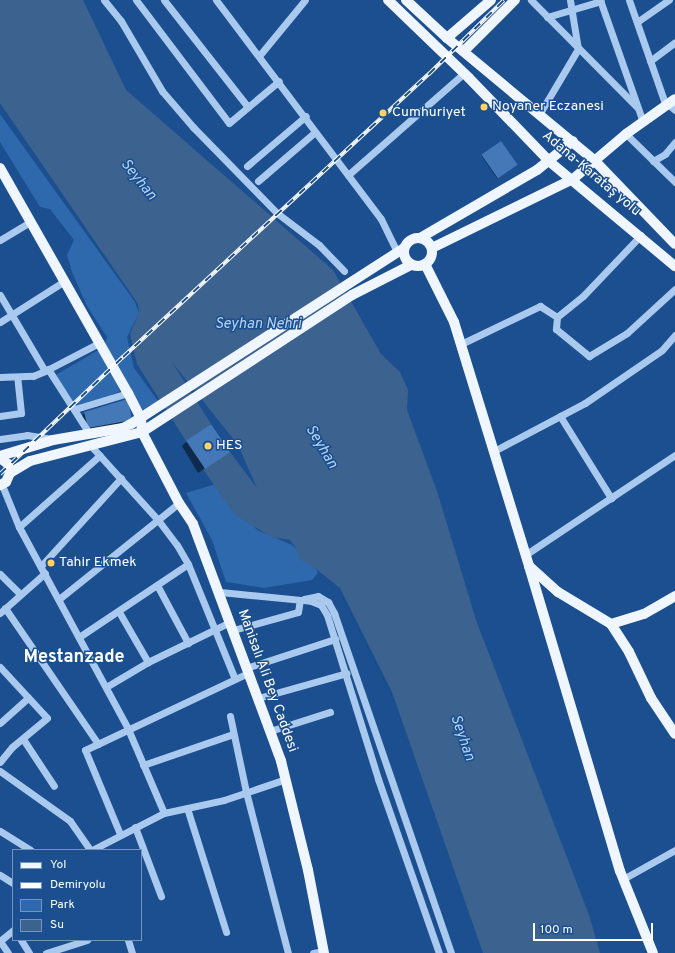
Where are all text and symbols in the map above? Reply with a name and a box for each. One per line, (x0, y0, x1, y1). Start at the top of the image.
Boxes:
place label: Noyaner Eczanesi (492, 99, 604, 115)
marker: Noyaner Eczanesi (479, 102, 489, 112)
place label: Cumhuriyet (392, 105, 466, 121)
marker: Cumhuriyet (377, 107, 389, 119)
street label: Adana-Karataş yolu (538, 128, 644, 220)
water label: Seyhan (116, 156, 160, 204)
water label: Seyhan Nehri (215, 316, 301, 334)
water label: Seyhan (301, 422, 341, 472)
place label: HES (216, 438, 242, 454)
marker: HES (203, 441, 213, 451)
place label: Tahir Ekmek (59, 555, 137, 571)
marker: Tahir Ekmek (46, 558, 56, 568)
street label: Manisalı Ali Bey Caddesi (233, 607, 301, 755)
district label: Mestanzade (23, 647, 125, 669)
water label: Seyhan (446, 713, 478, 763)
legend (12, 849, 142, 941)
text: Yol (50, 857, 66, 873)
text: Demiryolu (50, 877, 106, 893)
text: Park (50, 897, 75, 913)
scale bar (535, 915, 655, 941)
text: Su (50, 917, 64, 933)
text: 100 m (540, 922, 573, 938)

